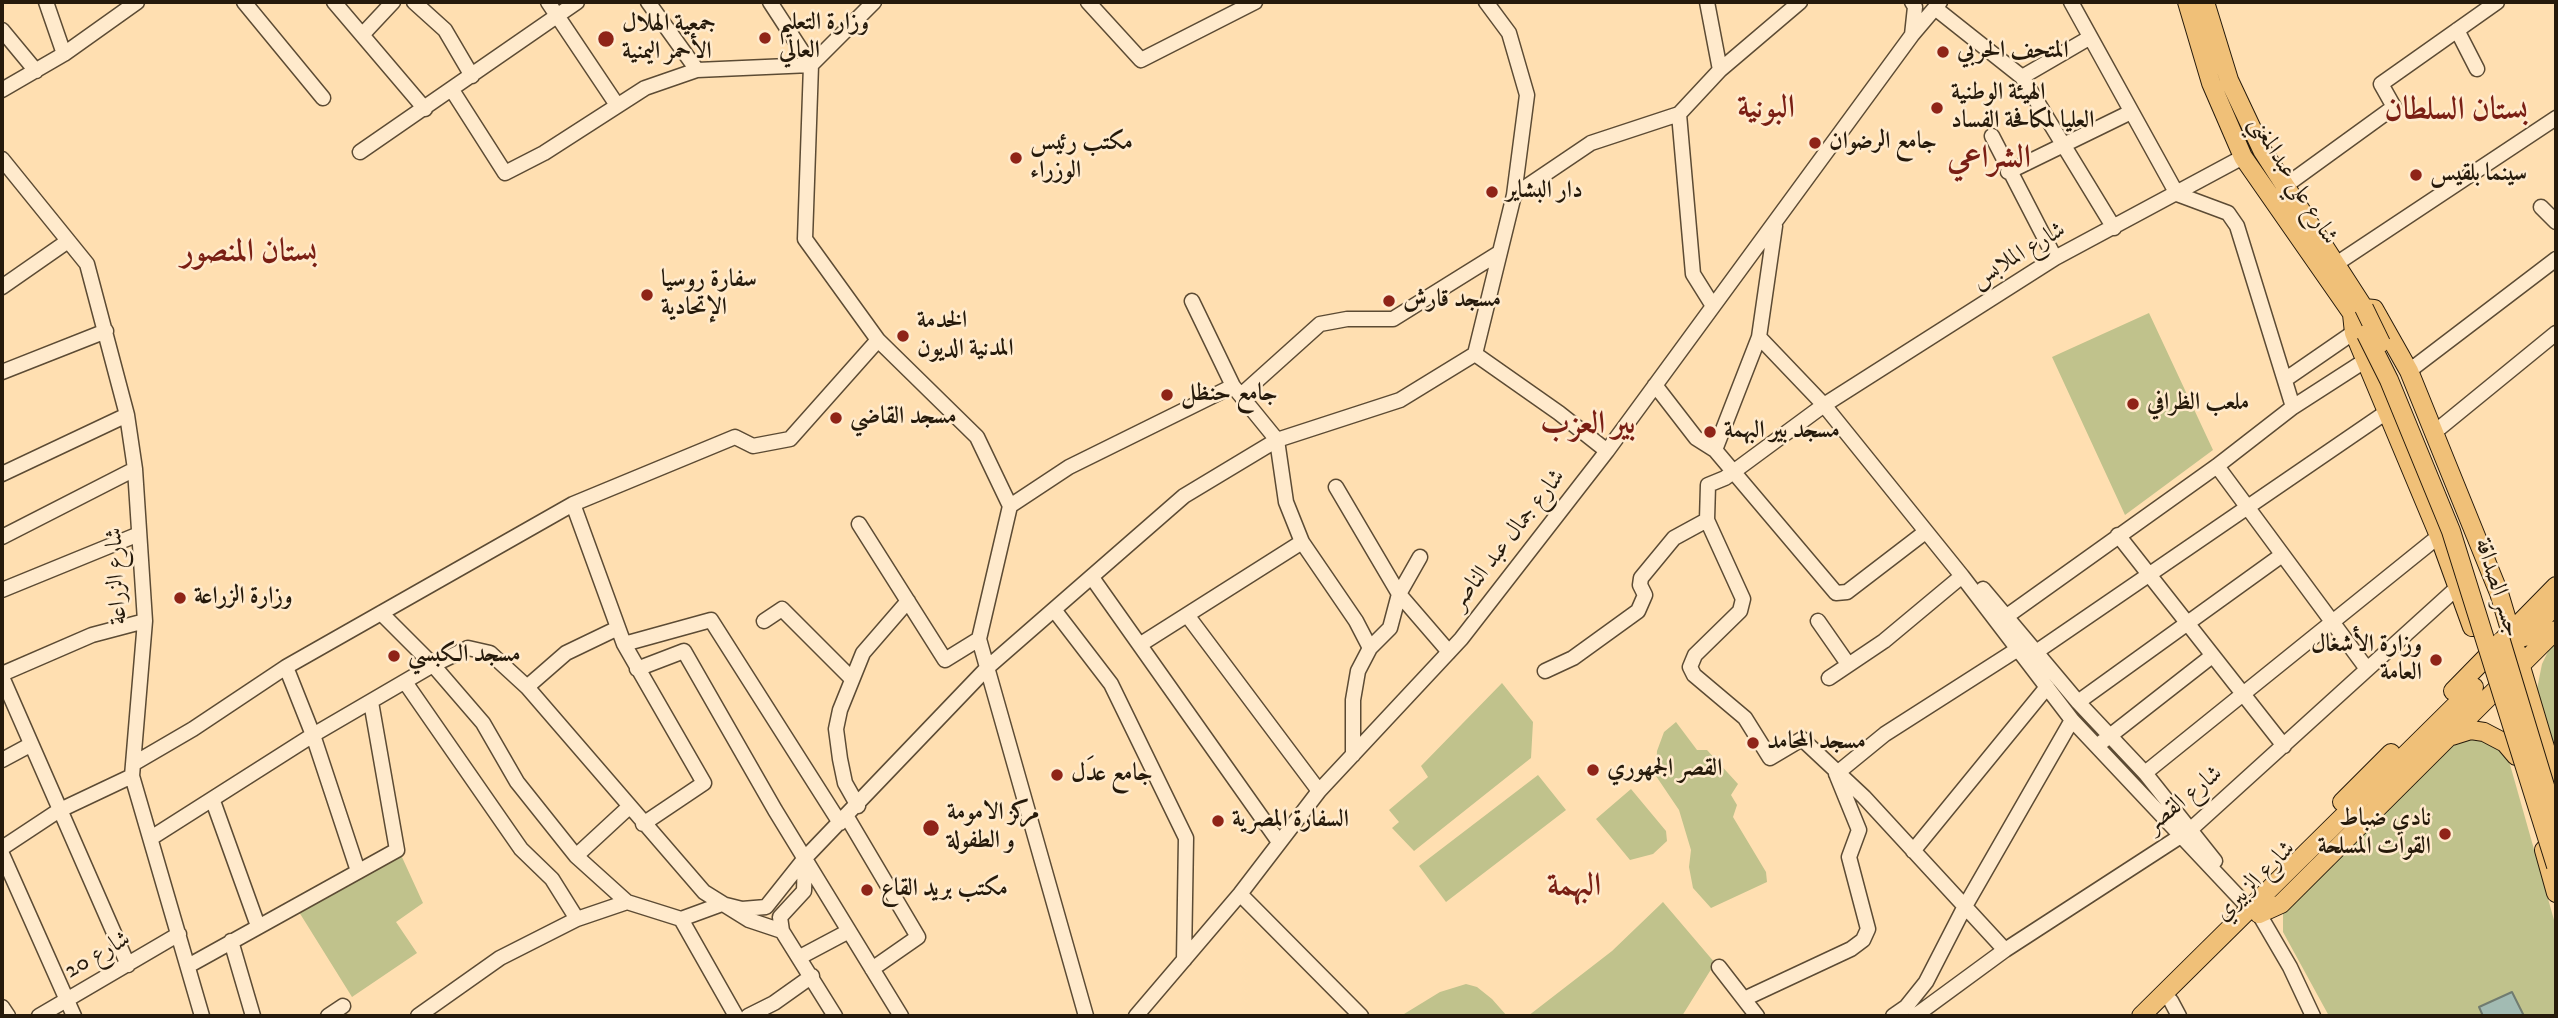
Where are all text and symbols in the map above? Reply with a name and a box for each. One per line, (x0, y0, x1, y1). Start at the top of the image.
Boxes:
place label: وزارة التعليم العالي (779, 10, 869, 66)
place label: جمعية الهلال الأحمر اليمنية (622, 11, 716, 67)
marker: جمعية الهلال الأحمر اليمنية (596, 29, 616, 49)
marker: وزارة التعليم العالي (757, 30, 773, 46)
place label: المتحف الحربي (1957, 38, 2069, 66)
marker: المتحف الحربي (1935, 44, 1951, 60)
place label: الهيئة الوطنية العليا لمكافحة الفساد (1951, 80, 2095, 136)
district label: البونية (1737, 91, 1795, 129)
district label: بستان السلطان (2384, 93, 2528, 131)
marker: الهيئة الوطنية العليا لمكافحة الفساد (1929, 100, 1945, 116)
street label: شارع علي عبدالمغني (2241, 112, 2343, 250)
place label: جامع الرضوان (1829, 129, 1937, 157)
place label: مكتب رئيس الوزراء (1030, 130, 1133, 186)
marker: جامع الرضوان (1807, 135, 1823, 151)
district label: الشراعي (1947, 141, 2031, 179)
marker: مكتب رئيس الوزراء (1008, 150, 1024, 166)
place label: سينما بلقيس (2430, 161, 2527, 189)
marker: سينما بلقيس (2408, 167, 2424, 183)
place label: دار البشاير (1506, 178, 1583, 206)
marker: دار البشاير (1484, 184, 1500, 200)
street label: شارع الملابس (1966, 217, 2072, 295)
district label: بستان المنصور (181, 235, 317, 273)
place label: سفارة روسيا الإتحادية (661, 267, 757, 323)
marker: سفارة روسيا الإتحادية (639, 287, 655, 303)
place label: مسجد قارش (1403, 287, 1501, 315)
marker: مسجد قارش (1381, 293, 1397, 309)
place label: الخدمة المدنية الديون (917, 308, 1014, 364)
marker: الخدمة المدنية الديون (895, 328, 911, 344)
place label: جامع حنظل (1181, 381, 1278, 409)
marker: جامع حنظل (1159, 387, 1175, 403)
place label: ملعب الظرافي (2147, 390, 2249, 418)
marker: ملعب الظرافي (2125, 396, 2141, 412)
place label: مسجد القاضي (850, 404, 957, 432)
district label: بير العزب (1540, 407, 1636, 445)
marker: مسجد القاضي (828, 410, 844, 426)
place label: مسجد بير البهمة (1724, 418, 1840, 446)
marker: مسجد بير البهمة (1702, 424, 1718, 440)
street label: شارع جمال عبد الناصر (1445, 464, 1573, 616)
street label: شارع الزراعة (101, 527, 135, 625)
street label: جسر الصداقة (2466, 535, 2526, 641)
place label: وزارة الزراعة (194, 584, 293, 612)
marker: وزارة الزراعة (172, 590, 188, 606)
place label: وزارة الأشغال العامة (2311, 632, 2422, 688)
place label: مسجد الكبسي (408, 642, 521, 670)
marker: مسجد الكبسي (386, 648, 402, 664)
marker: وزارة الأشغال العامة (2428, 652, 2444, 668)
place label: مسجد المحامد (1767, 729, 1866, 757)
marker: مسجد المحامد (1745, 735, 1761, 751)
place label: القصر الجمهوري (1607, 756, 1722, 784)
street label: شارع القصر (2141, 760, 2229, 840)
place label: جامع عدَل (1071, 761, 1152, 789)
marker: القصر الجمهوري (1585, 762, 1601, 778)
marker: جامع عدَل (1049, 767, 1065, 783)
place label: مركز الامومة و الطفولة (947, 800, 1039, 856)
place label: نادي ضباط القوات المسلحة (2318, 806, 2431, 862)
place label: السفارة المصرية (1232, 807, 1349, 835)
marker: السفارة المصرية (1210, 813, 1226, 829)
marker: مركز الامومة و الطفولة (921, 818, 941, 838)
marker: نادي ضباط القوات المسلحة (2437, 826, 2453, 842)
street label: شارع الزبيري (2210, 836, 2302, 928)
district label: البهمة (1547, 869, 1601, 907)
place label: مكتب بريد القاع (881, 876, 1008, 904)
marker: مكتب بريد القاع (859, 882, 875, 898)
street label: شارع 20 (60, 926, 136, 986)

